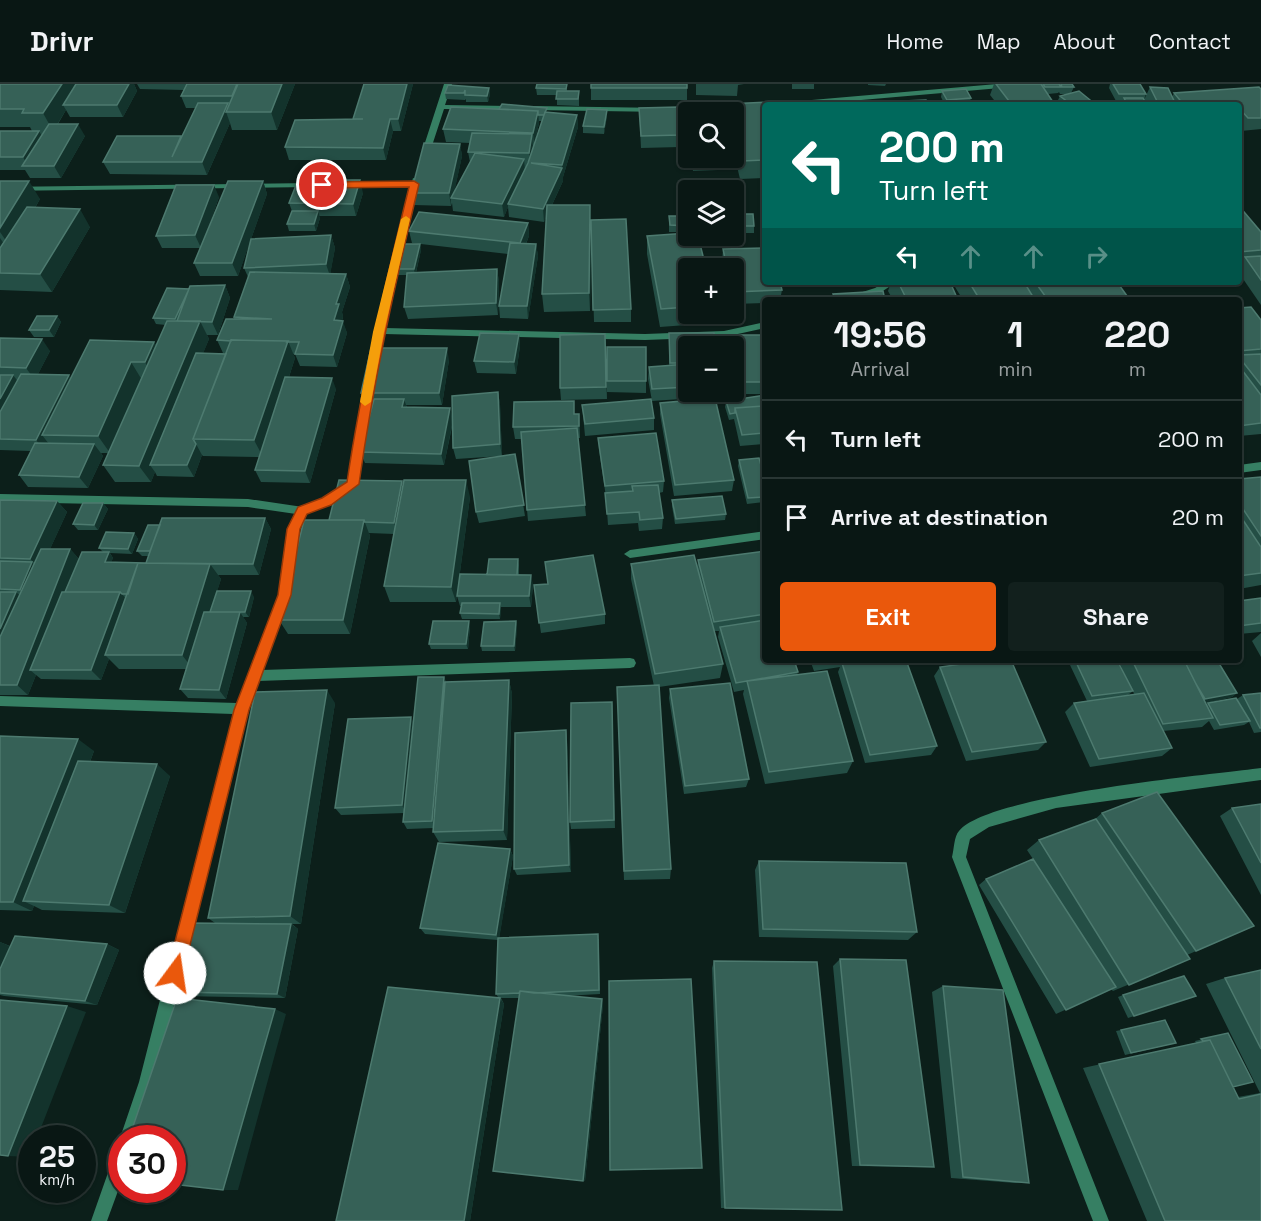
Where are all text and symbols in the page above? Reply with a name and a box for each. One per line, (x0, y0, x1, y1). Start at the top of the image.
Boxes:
text: Drivr (30, 23, 94, 59)
text: Home (886, 28, 944, 55)
text: Map (977, 28, 1021, 55)
text: About (1054, 28, 1116, 55)
text: Contact (1149, 28, 1231, 55)
map controls (678, 102, 744, 402)
button: search (678, 102, 744, 168)
text: 200 m (879, 121, 1005, 174)
icon: left (780, 126, 858, 204)
pin (296, 159, 347, 210)
icon: arrive (305, 168, 338, 201)
text: Turn left (879, 173, 989, 208)
button: layers (678, 180, 744, 246)
icon: left (891, 240, 924, 273)
icon: ahead (954, 240, 987, 273)
icon: ahead (1017, 240, 1050, 273)
icon: right (1080, 240, 1113, 273)
button: + (678, 258, 744, 324)
text: 19:56 (834, 312, 927, 358)
text: 1 (1007, 312, 1024, 358)
text: 220 (1104, 312, 1170, 358)
button: − (678, 336, 744, 402)
text: Arrival (850, 356, 910, 382)
text: min (998, 356, 1033, 382)
text: m (1129, 356, 1146, 382)
icon: left (780, 423, 813, 456)
text: Turn left (831, 425, 921, 453)
text: 200 m (1158, 425, 1224, 453)
icon: arrive (780, 501, 813, 534)
text: Arrive at destination (831, 503, 1048, 531)
text: 20 m (1172, 503, 1224, 531)
button: Exit (780, 582, 996, 651)
button: Share (1008, 582, 1224, 651)
position arrow (143, 941, 207, 1005)
speed limit sign: 30 (108, 1125, 186, 1203)
text: 25 (39, 1137, 75, 1176)
text: km/h (39, 1170, 75, 1189)

